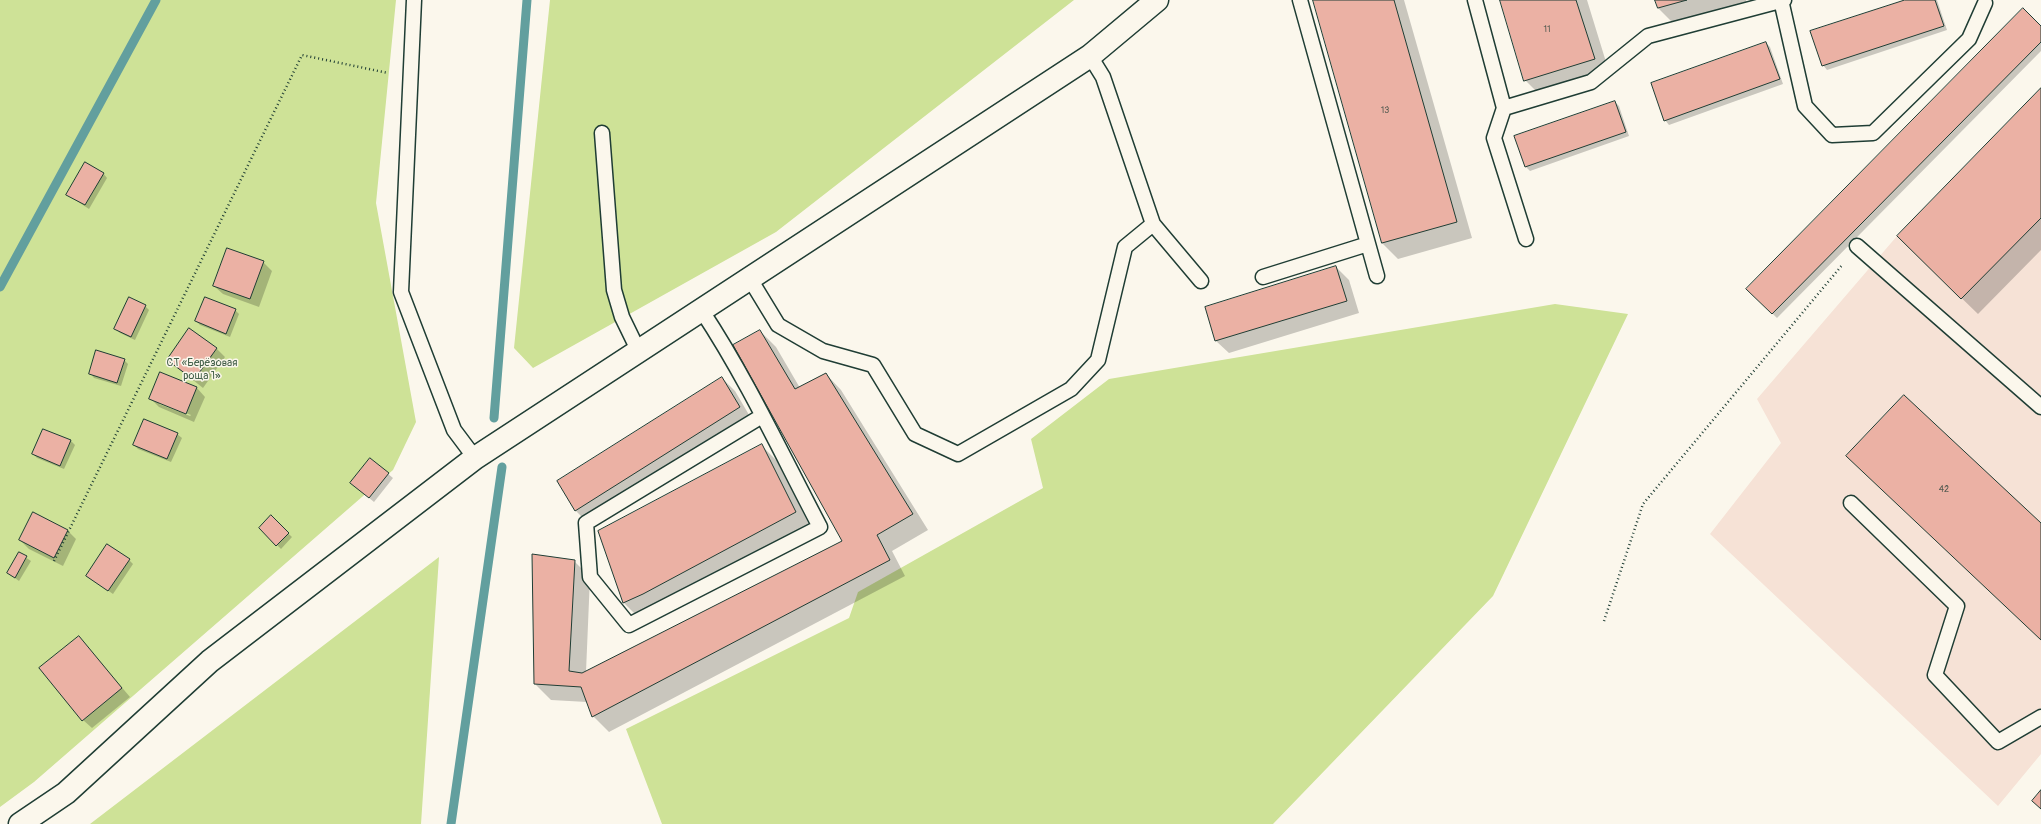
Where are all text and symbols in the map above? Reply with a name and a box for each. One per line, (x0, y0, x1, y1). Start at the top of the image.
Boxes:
house number: 11 (1543, 25, 1551, 35)
house number: 13 (1381, 106, 1389, 116)
park label: СТ «Берёзовая роща 1» (167, 356, 237, 382)
house number: 42 (1939, 485, 1949, 495)

